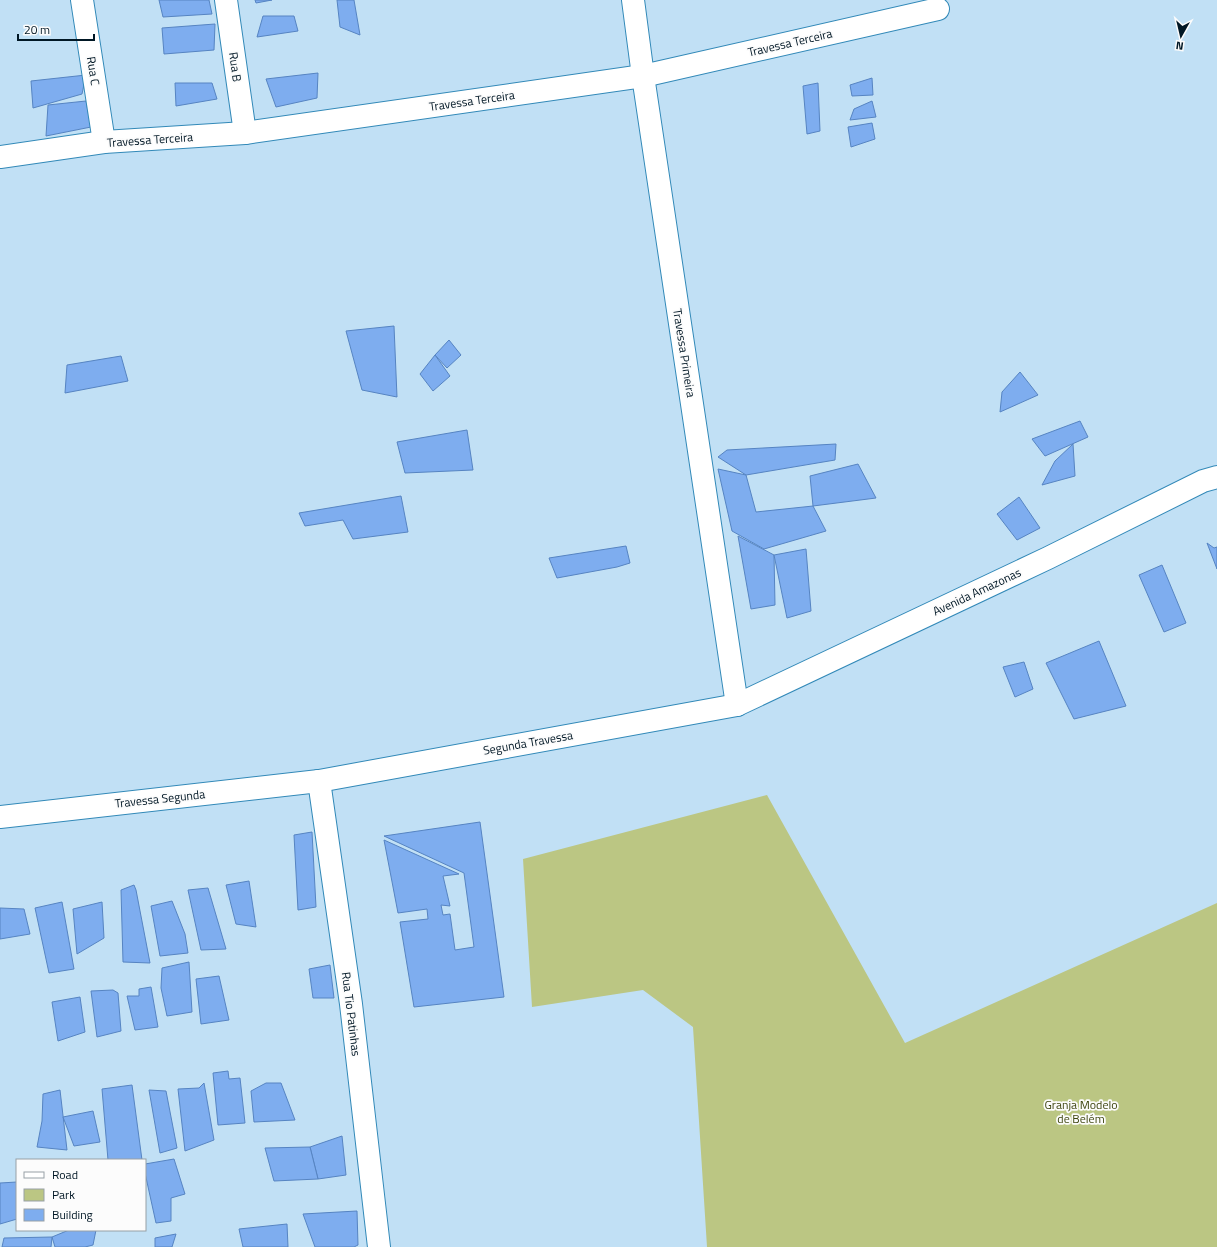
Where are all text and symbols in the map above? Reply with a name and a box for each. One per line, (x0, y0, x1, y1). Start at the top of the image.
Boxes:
scale bar (18, 16, 94, 42)
north arrow (1161, 16, 1201, 56)
text: 20 m (24, 20, 50, 39)
street label: Travessa Terceira (746, 24, 834, 61)
text: N (1175, 37, 1184, 54)
street label: Rua B (224, 51, 247, 83)
street label: Rua C (82, 55, 105, 87)
street label: Travessa Terceira (428, 85, 516, 116)
street label: Travessa Terceira (106, 127, 194, 152)
street label: Travessa Primeira (668, 307, 701, 399)
street label: Avenida Amazonas (929, 563, 1025, 620)
street label: Segunda Travessa (482, 725, 574, 760)
street label: Travessa Segunda (114, 784, 206, 813)
street label: Rua Tio Patinhas (337, 971, 366, 1058)
park label: Granja Modelo de Belém (1044, 1095, 1118, 1128)
legend (16, 1159, 146, 1231)
text: Road (52, 1165, 78, 1184)
text: Park (52, 1185, 75, 1204)
text: Building (52, 1205, 93, 1224)

